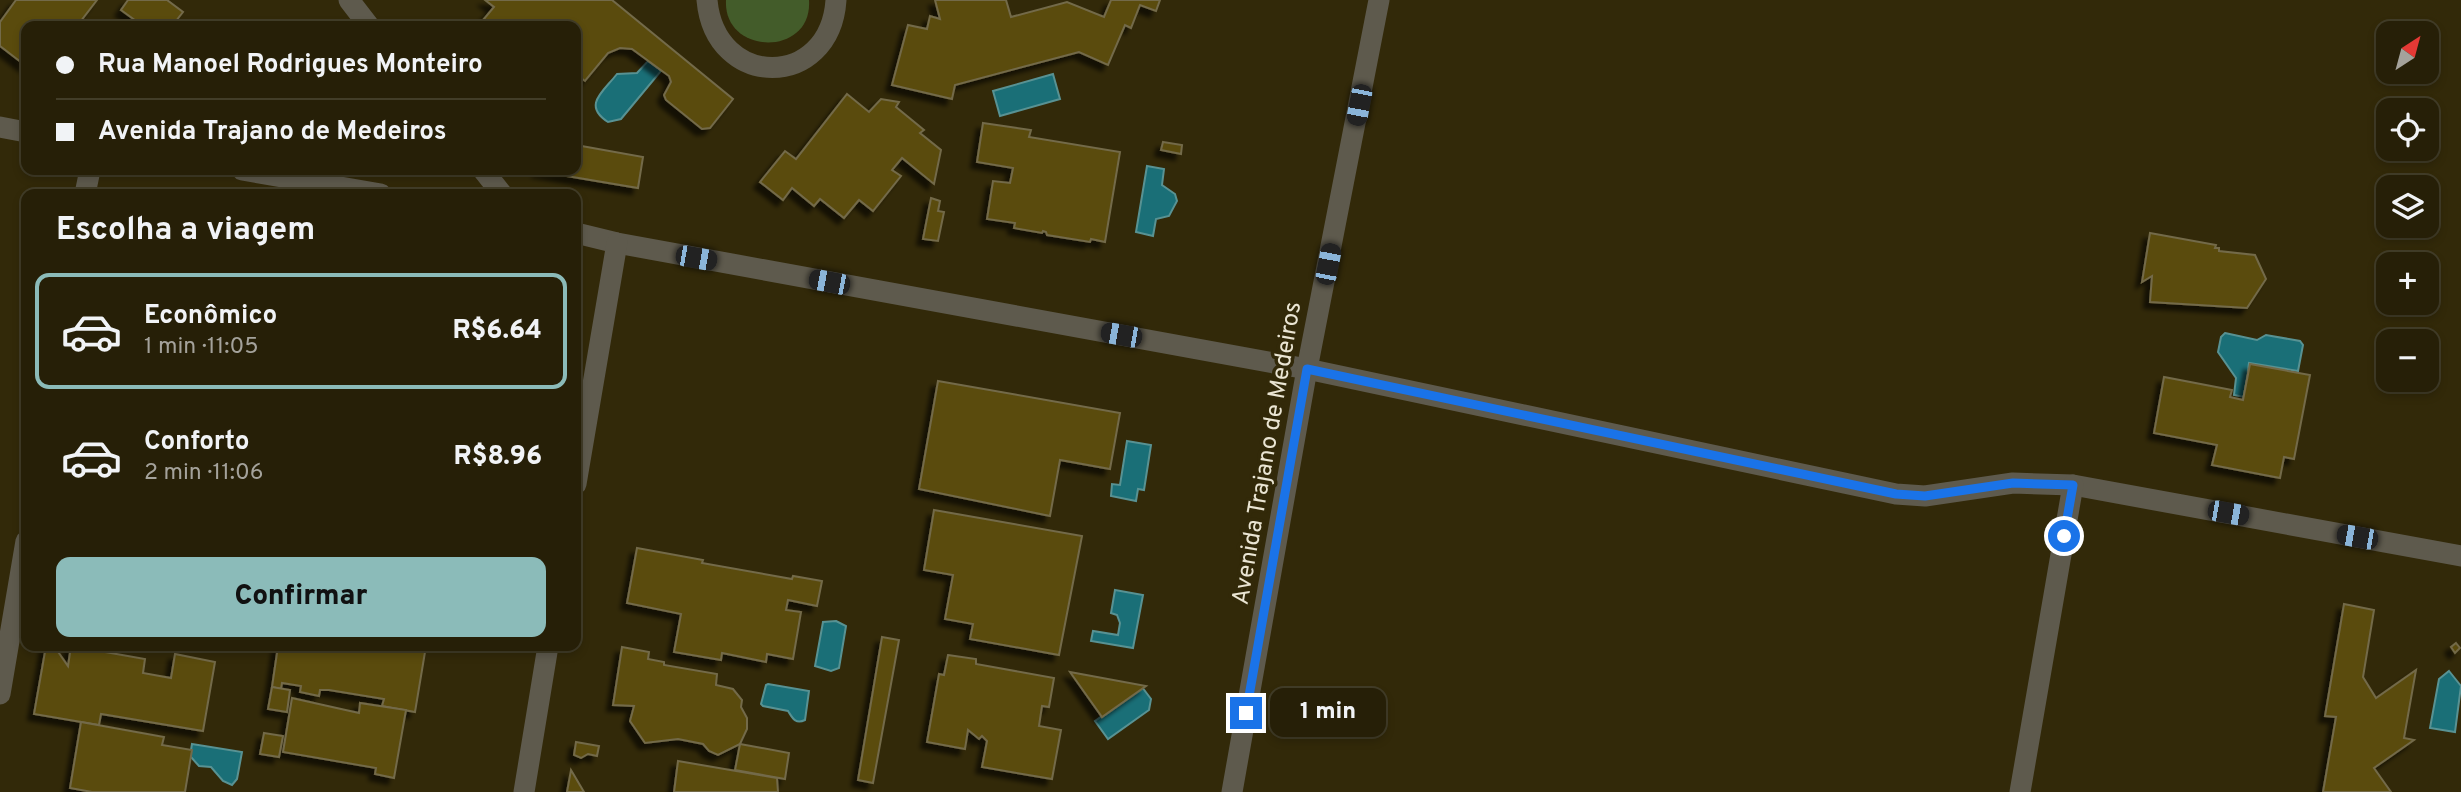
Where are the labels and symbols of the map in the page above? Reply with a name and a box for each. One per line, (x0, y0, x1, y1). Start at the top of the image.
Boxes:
north arrow (2376, 21, 2440, 84)
car (1345, 82, 1374, 128)
car (1314, 241, 1343, 287)
car (674, 244, 719, 272)
car (807, 268, 852, 296)
street label: Avenida Trajano de Medeiros (1227, 299, 1309, 607)
car (1099, 321, 1144, 349)
car (2206, 499, 2251, 527)
route start (2048, 520, 2080, 552)
car (2335, 523, 2380, 551)
callout: 1 min (1270, 688, 1386, 738)
route end (1230, 697, 1262, 729)

